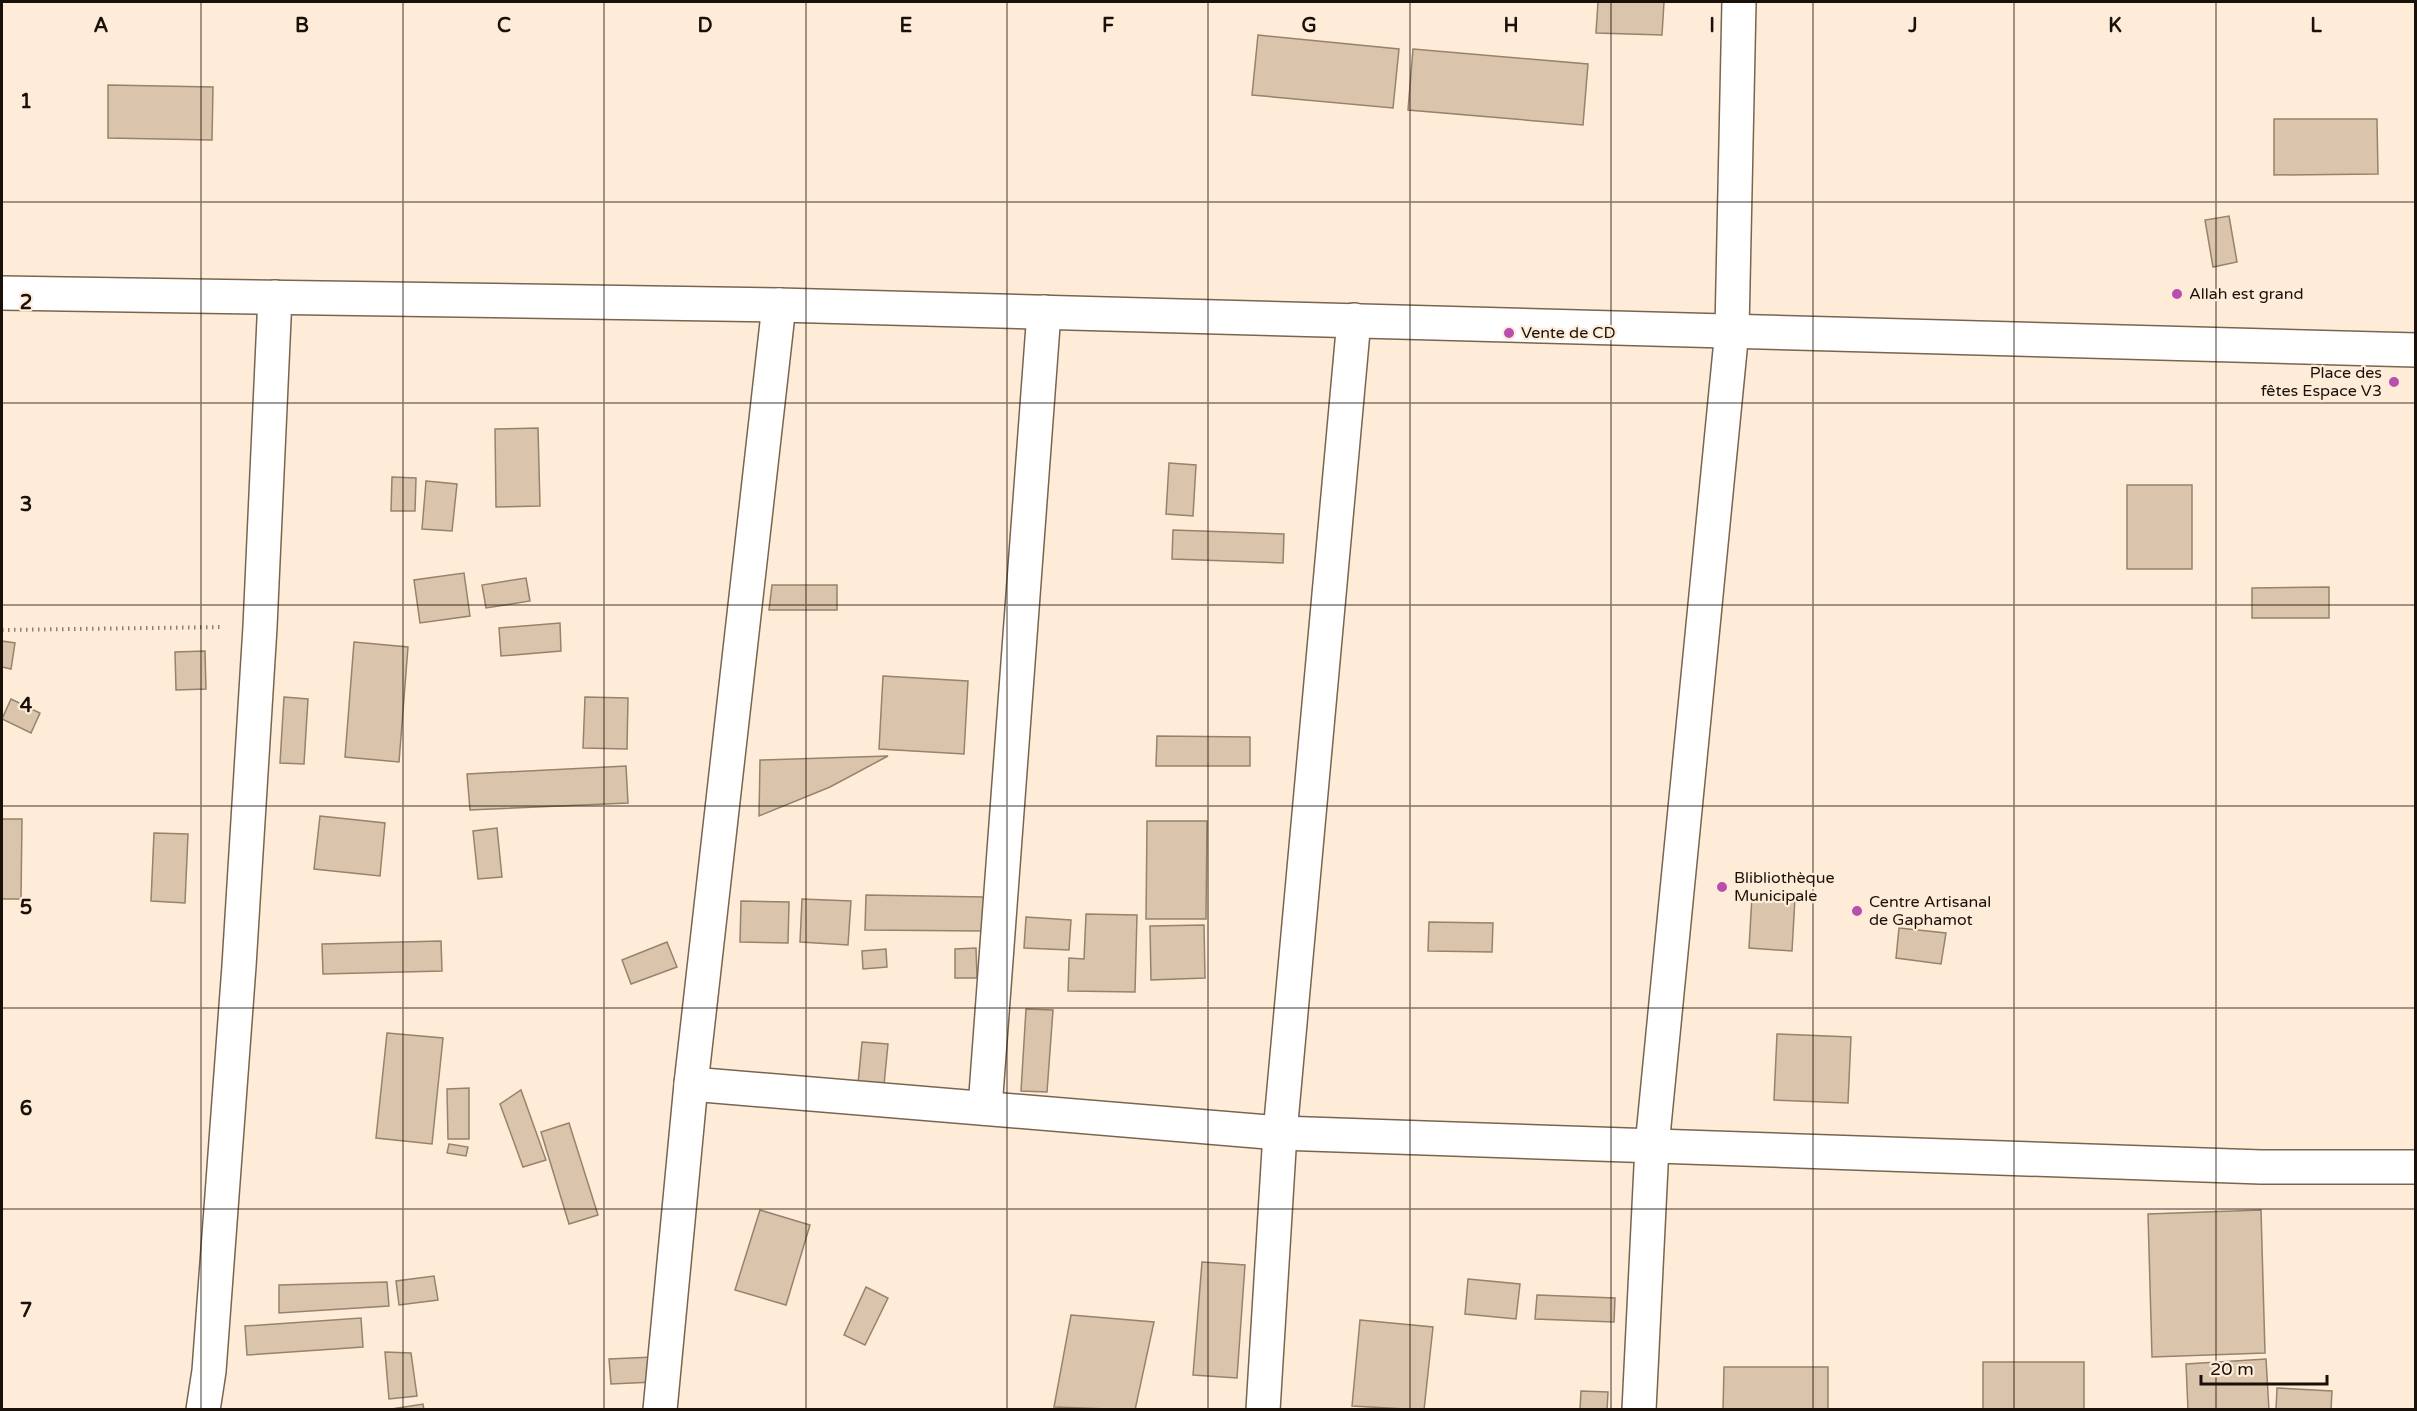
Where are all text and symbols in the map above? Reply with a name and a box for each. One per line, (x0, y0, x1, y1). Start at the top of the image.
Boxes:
text: A (94, 14, 109, 38)
text: B (295, 14, 309, 38)
text: C (497, 14, 511, 38)
text: D (697, 14, 713, 38)
text: E (900, 14, 913, 38)
text: F (1102, 14, 1114, 38)
text: G (1301, 14, 1317, 38)
text: H (1503, 14, 1519, 38)
text: I (1709, 14, 1715, 38)
text: J (1907, 14, 1918, 38)
text: K (2108, 14, 2122, 38)
text: L (2310, 14, 2322, 38)
text: 1 (20, 90, 32, 114)
place label: Allah est grand (2189, 284, 2304, 304)
marker: Allah est grand (2170, 287, 2184, 301)
text: 2 (20, 291, 32, 315)
place label: Vente de CD (1521, 323, 1616, 343)
marker: Vente de CD (1502, 326, 1516, 340)
place label: Place des fêtes Espace V3 (2261, 363, 2382, 401)
marker: Place des fêtes Espace V3 (2387, 375, 2401, 389)
text: 3 (20, 493, 32, 517)
text: 4 (20, 694, 33, 718)
place label: Blibliothèque Municipale (1734, 868, 1834, 906)
marker: Blibliothèque Municipale (1715, 880, 1729, 894)
place label: Centre Artisanal de Gaphamot (1869, 892, 1991, 930)
text: 5 (20, 896, 32, 920)
marker: Centre Artisanal de Gaphamot (1850, 904, 1864, 918)
text: 6 (20, 1097, 32, 1121)
text: 7 (20, 1299, 32, 1323)
scale bar (2201, 1348, 2327, 1386)
text: 20 m (2210, 1358, 2254, 1380)

